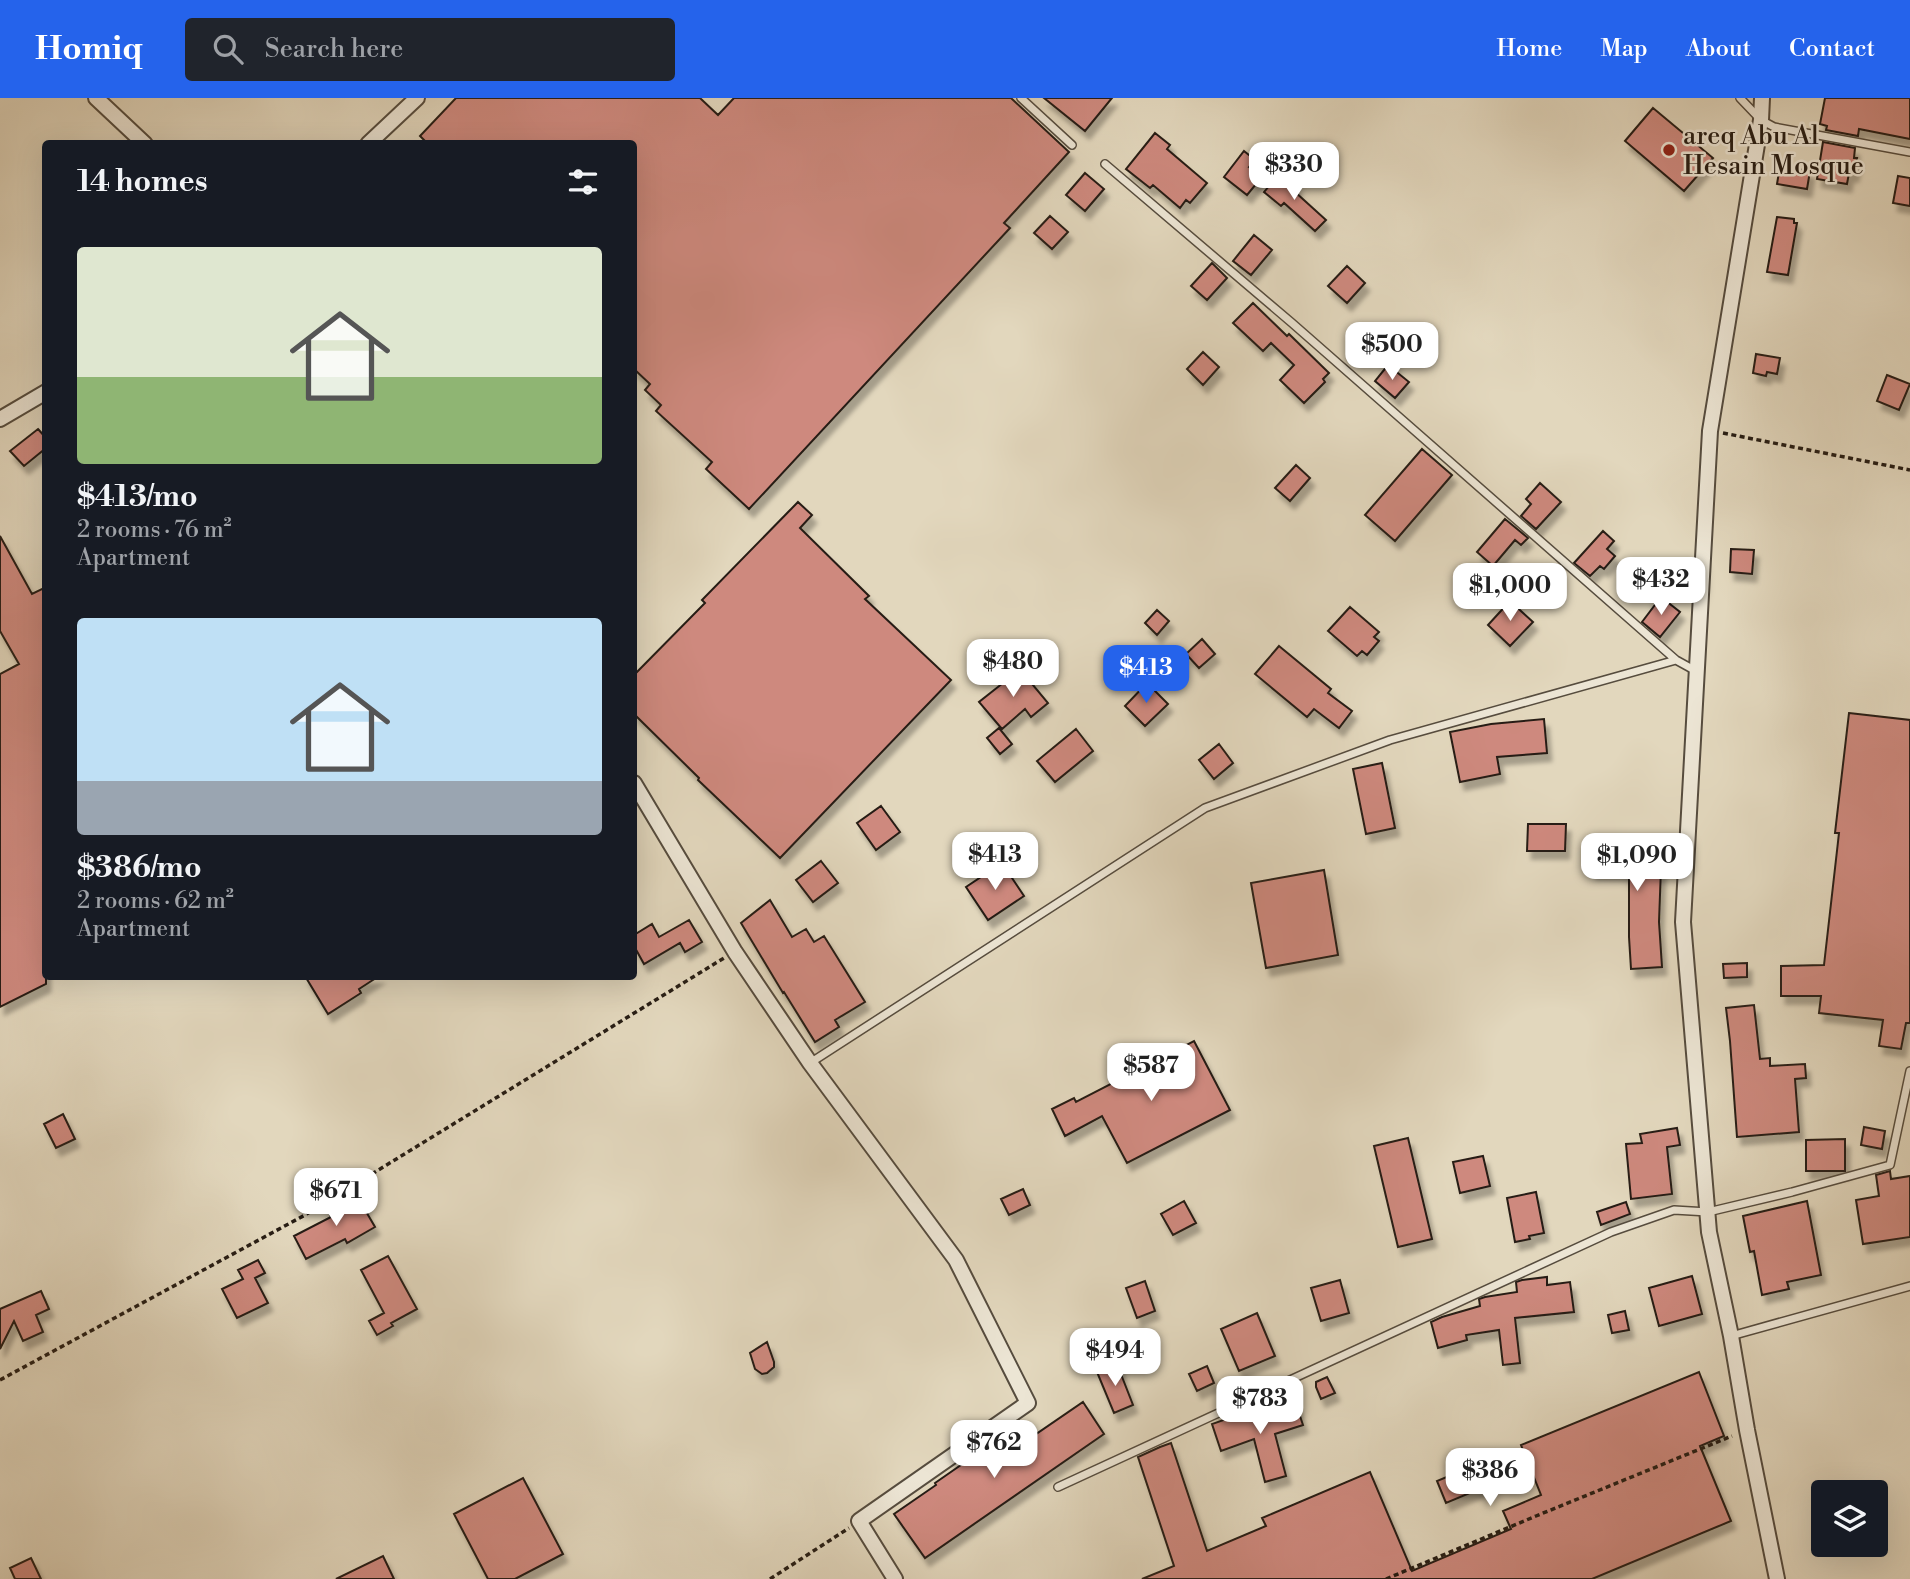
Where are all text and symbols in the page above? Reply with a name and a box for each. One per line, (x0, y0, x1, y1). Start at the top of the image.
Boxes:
search box (185, 18, 675, 81)
text: Homiq (35, 29, 143, 70)
icon: search (209, 30, 247, 68)
text: Search here (265, 33, 403, 65)
text: Home (1497, 34, 1562, 64)
text: Map (1600, 34, 1648, 64)
text: About (1686, 34, 1751, 64)
text: Contact (1789, 34, 1875, 64)
place label: areq Abu Al Hesain Mosque (1683, 120, 1864, 182)
pin: $330 (1253, 142, 1335, 202)
marker: areq Abu Al Hesain Mosque (1661, 142, 1677, 158)
text: $330 (1265, 151, 1323, 179)
text: 14 homes (77, 163, 208, 201)
icon: filters (564, 163, 602, 201)
icon: home (277, 293, 403, 419)
pin: $500 (1351, 322, 1433, 382)
text: $500 (1361, 331, 1423, 359)
text: $413/mo (77, 478, 198, 516)
text: 2 rooms · 76 m² (77, 516, 232, 544)
text: Apartment (77, 544, 190, 572)
pin: $432 (1620, 558, 1702, 617)
pin: $1,000 (1453, 564, 1567, 623)
text: $432 (1632, 566, 1690, 594)
text: $1,000 (1469, 572, 1551, 600)
pin: $480 (972, 640, 1054, 699)
pin: $413 (1105, 646, 1187, 705)
text: $480 (983, 648, 1043, 676)
text: $413 (1119, 654, 1173, 682)
icon: home (277, 664, 403, 790)
pin: $413 (954, 832, 1036, 892)
pin: $1,090 (1580, 834, 1694, 893)
text: $413 (968, 841, 1022, 869)
text: $1,090 (1597, 842, 1677, 870)
text: $386/mo (77, 849, 202, 887)
text: 2 rooms · 62 m² (77, 887, 234, 915)
text: Apartment (77, 915, 190, 943)
pin: $587 (1110, 1044, 1192, 1103)
text: $587 (1123, 1052, 1179, 1080)
pin: $671 (295, 1168, 377, 1228)
text: $671 (310, 1177, 362, 1205)
pin: $494 (1074, 1328, 1156, 1388)
text: $494 (1086, 1337, 1144, 1365)
pin: $783 (1219, 1376, 1301, 1436)
text: $783 (1232, 1385, 1288, 1413)
pin: $762 (953, 1420, 1035, 1480)
text: $762 (966, 1429, 1022, 1457)
pin: $386 (1449, 1448, 1531, 1508)
text: $386 (1462, 1457, 1518, 1485)
map controls (1811, 1480, 1888, 1557)
button: layers (1811, 1480, 1888, 1557)

